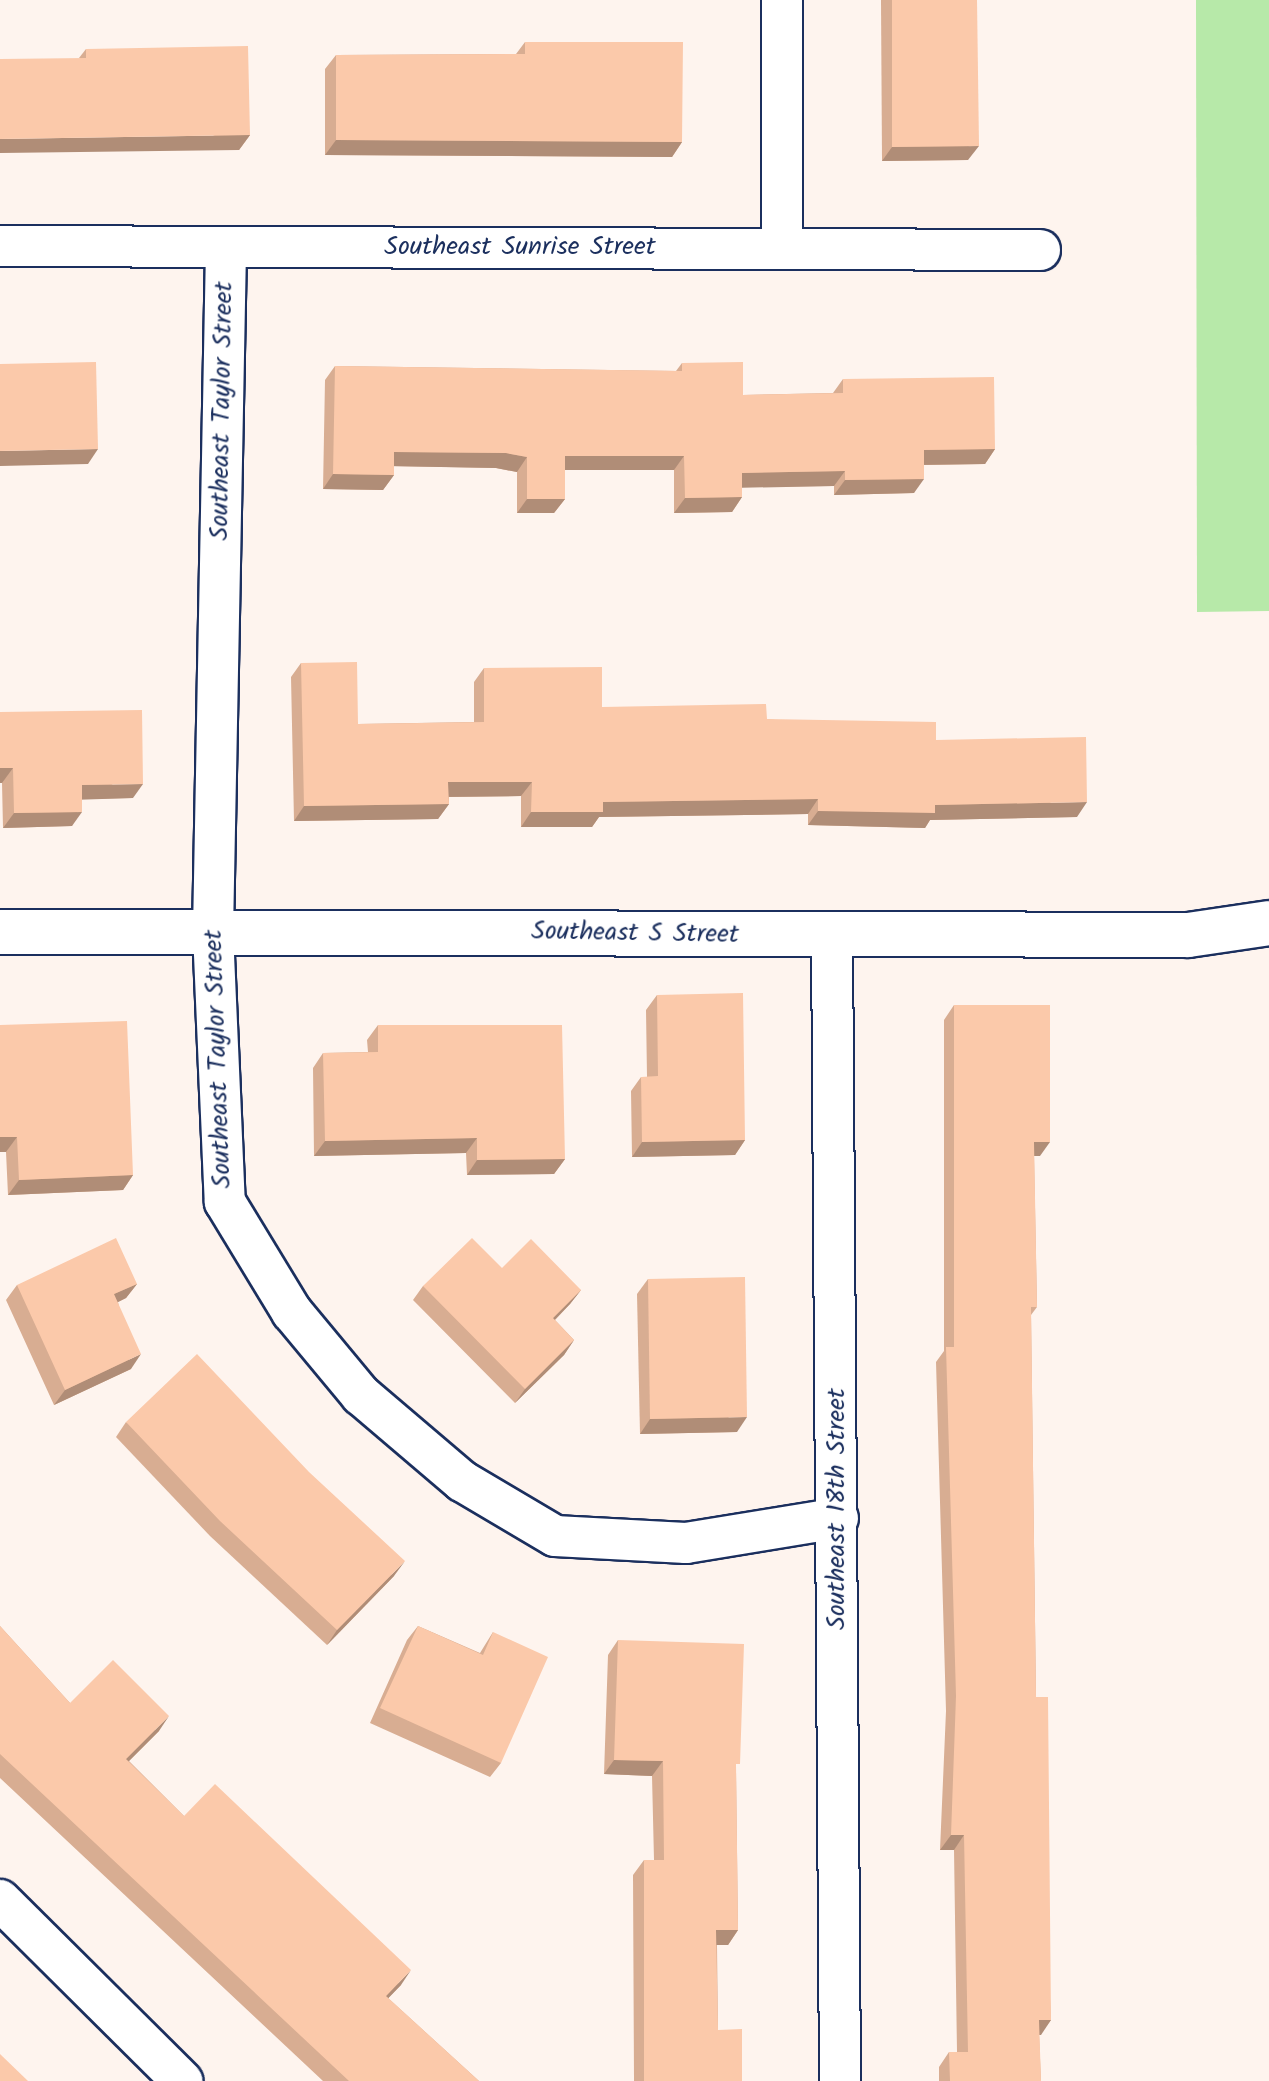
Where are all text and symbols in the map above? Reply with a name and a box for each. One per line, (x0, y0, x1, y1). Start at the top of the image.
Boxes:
street label: Southeast Sunrise Street (384, 232, 656, 264)
street label: Southeast Taylor Street (205, 281, 241, 541)
street label: Southeast S Street (531, 917, 739, 951)
street label: Southeast Taylor Street (199, 929, 239, 1189)
street label: Southeast 18th Street (822, 1388, 854, 1630)

